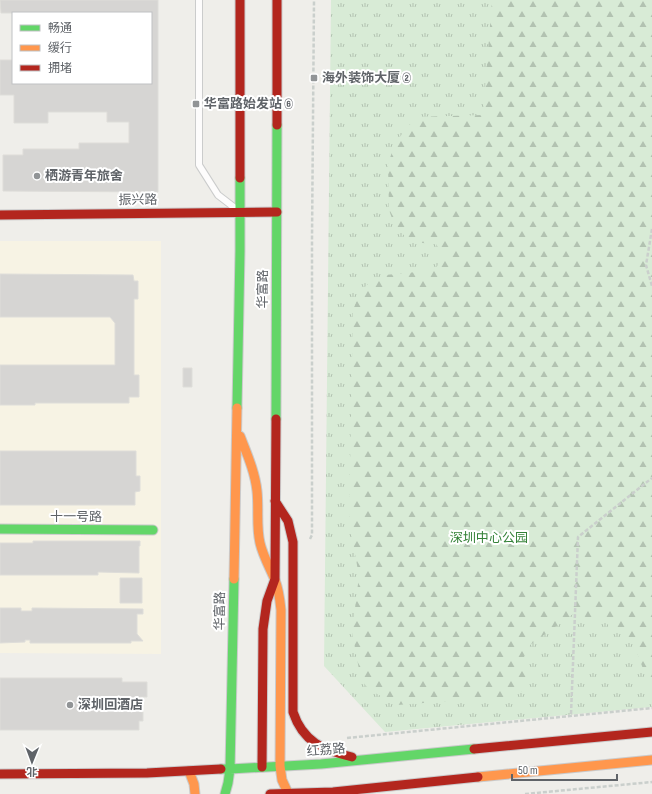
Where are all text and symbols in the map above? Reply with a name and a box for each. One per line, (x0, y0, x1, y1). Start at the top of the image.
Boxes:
legend (12, 12, 152, 84)
text: 畅通 (48, 21, 72, 36)
text: 缓行 (48, 41, 72, 56)
text: 拥堵 (48, 61, 72, 76)
place label: 海外装饰大厦 ② (322, 70, 411, 86)
marker: 海外装饰大厦 ② (309, 73, 319, 83)
place label: 华富路始发站 ⑥ (204, 96, 293, 112)
marker: 华富路始发站 ⑥ (191, 99, 201, 109)
place label: 栖游青年旅舍 (45, 168, 123, 184)
marker: 栖游青年旅舍 (32, 171, 42, 181)
street label: 振兴路 (118, 192, 158, 208)
street label: 华富路 (255, 269, 271, 309)
street label: 十一号路 (50, 509, 102, 525)
park label: 深圳中心公园 (450, 530, 528, 546)
street label: 华富路 (212, 591, 228, 631)
place label: 深圳回酒店 (78, 697, 143, 713)
marker: 深圳回酒店 (65, 700, 75, 710)
street label: 红荔路 (306, 740, 346, 760)
north arrow (12, 742, 52, 782)
scale bar (512, 756, 617, 782)
text: 50 m (518, 763, 538, 778)
text: 北 (26, 765, 37, 778)

